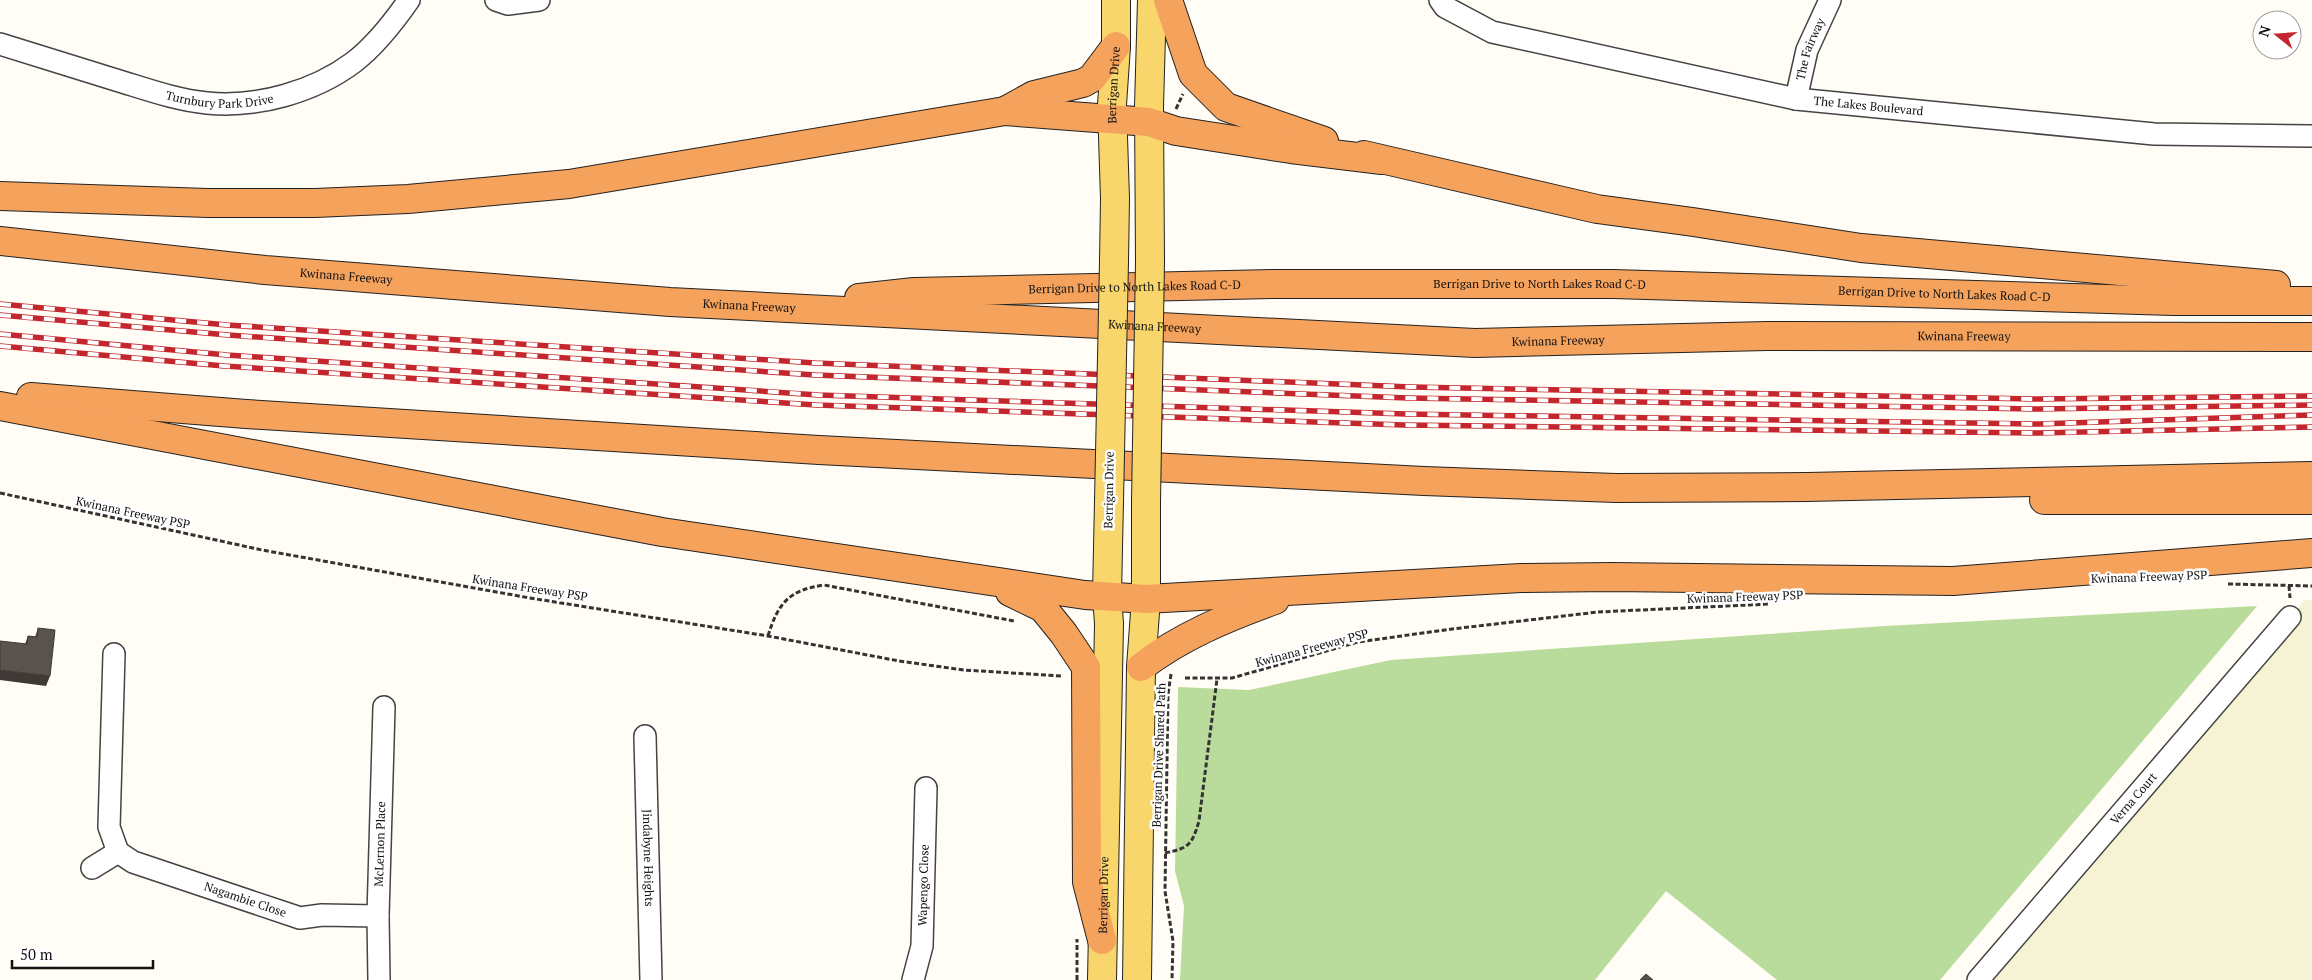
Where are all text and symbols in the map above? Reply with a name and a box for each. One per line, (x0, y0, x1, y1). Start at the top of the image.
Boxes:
north arrow (2252, 10, 2302, 60)
street label: The Fairway (1792, 15, 1828, 82)
text: N (2253, 23, 2275, 39)
street label: Berrigan Drive (1104, 46, 1123, 124)
street label: Turnbury Park Drive (164, 87, 275, 111)
street label: The Lakes Boulevard (1813, 93, 1924, 118)
street label: Kwinana Freeway (299, 265, 394, 287)
street label: Berrigan Drive to North Lakes Road C-D (1433, 276, 1646, 292)
street label: Berrigan Drive to North Lakes Road C-D (1028, 277, 1241, 296)
street label: Berrigan Drive to North Lakes Road C-D (1838, 283, 2051, 304)
street label: Kwinana Freeway (702, 296, 797, 315)
street label: Kwinana Freeway (1108, 316, 1202, 336)
street label: Kwinana Freeway (1918, 328, 2011, 343)
street label: Kwinana Freeway (1511, 332, 1606, 349)
street label: Berrigan Drive (1100, 451, 1117, 529)
street label: Kwinana Freeway PSP (75, 493, 192, 532)
street label: Kwinana Freeway PSP (2091, 567, 2207, 586)
street label: Kwinana Freeway PSP (471, 571, 589, 604)
street label: Kwinana Freeway PSP (1687, 587, 1803, 606)
street label: Kwinana Freeway PSP (1254, 625, 1370, 670)
street label: Berrigan Drive Shared Path (1148, 682, 1169, 828)
street label: Verna Court (2107, 769, 2160, 828)
street label: McLernon Place (371, 801, 388, 887)
street label: Jindabyne Heights (640, 809, 657, 907)
street label: Wapengo Close (915, 844, 932, 926)
street label: Berrigan Drive (1095, 856, 1111, 934)
street label: Nagambie Close (202, 878, 288, 920)
scale bar (12, 938, 154, 970)
text: 50 m (20, 944, 53, 964)

